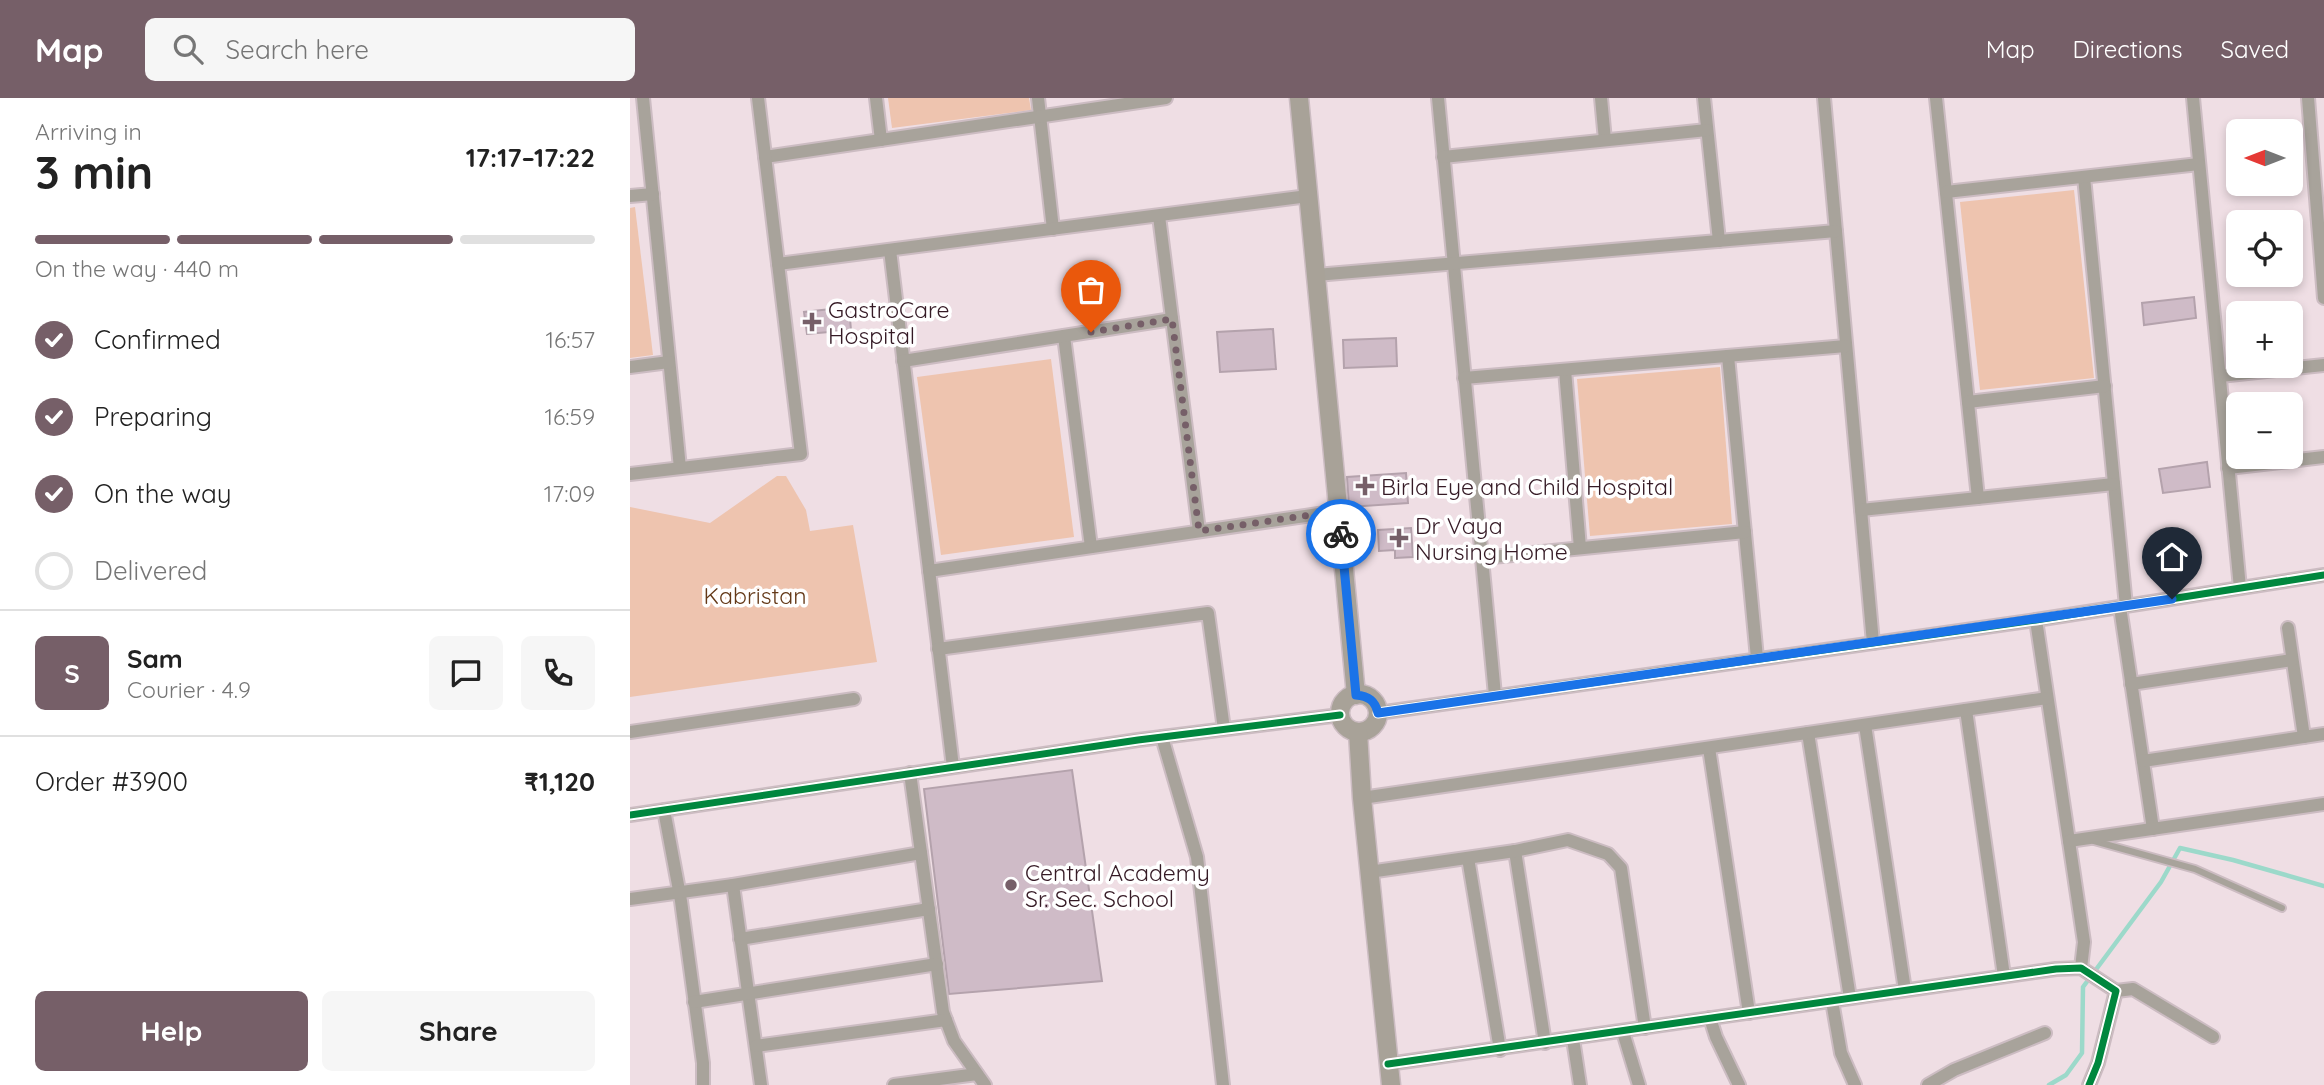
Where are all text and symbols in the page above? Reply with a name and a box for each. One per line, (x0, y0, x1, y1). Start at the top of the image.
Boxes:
search box (145, 18, 635, 81)
text: Map (35, 29, 103, 70)
icon: search (169, 30, 207, 68)
text: Search here (225, 33, 369, 66)
text: Map (1986, 34, 2035, 64)
text: Directions (2073, 34, 2183, 64)
text: Saved (2221, 34, 2289, 64)
text: Arriving in (35, 117, 142, 146)
north arrow (2226, 119, 2303, 196)
map controls (2226, 119, 2303, 469)
text: 17:17–17:22 (466, 141, 595, 174)
text: 3 min (35, 143, 153, 201)
button: locate (2226, 210, 2303, 287)
text: On the way · 440 m (35, 254, 239, 283)
pin (1061, 260, 1121, 332)
icon: bag (1072, 271, 1110, 309)
place label: GastroCare Hospital (828, 295, 949, 350)
button: + (2226, 301, 2303, 378)
marker: GastroCare Hospital (802, 312, 822, 332)
icon: check (35, 321, 73, 359)
text: Confirmed (94, 323, 221, 356)
text: 16:57 (545, 325, 595, 354)
button: − (2226, 392, 2303, 469)
icon: check (35, 398, 73, 436)
text: Preparing (94, 400, 212, 433)
text: 16:59 (544, 402, 595, 431)
place label: Birla Eye and Child Hospital (1381, 472, 1673, 501)
icon: check (35, 475, 73, 513)
marker: Birla Eye and Child Hospital (1355, 476, 1375, 496)
text: On the way (94, 477, 232, 510)
text: 17:09 (544, 479, 595, 508)
courier (1306, 499, 1376, 569)
place label: Dr Vaya Nursing Home (1415, 511, 1568, 566)
icon: bike (1322, 515, 1360, 553)
pin (2142, 527, 2202, 599)
marker: Dr Vaya Nursing Home (1389, 528, 1409, 548)
icon: home (2153, 538, 2191, 576)
text: Delivered (94, 554, 207, 587)
park label: Kabristan (704, 581, 807, 610)
button: chat (429, 636, 503, 710)
button: phone (521, 636, 595, 710)
text: Sam (127, 642, 183, 675)
text: S (64, 657, 80, 690)
text: Courier · 4.9 (127, 675, 251, 704)
text: Order #3900 (35, 765, 188, 798)
text: ₹1,120 (524, 765, 595, 798)
place label: Central Academy Sr. Sec. School (1025, 858, 1210, 913)
marker: Central Academy Sr. Sec. School (1003, 877, 1019, 893)
button: Help (35, 991, 308, 1071)
button: Share (322, 991, 595, 1071)

